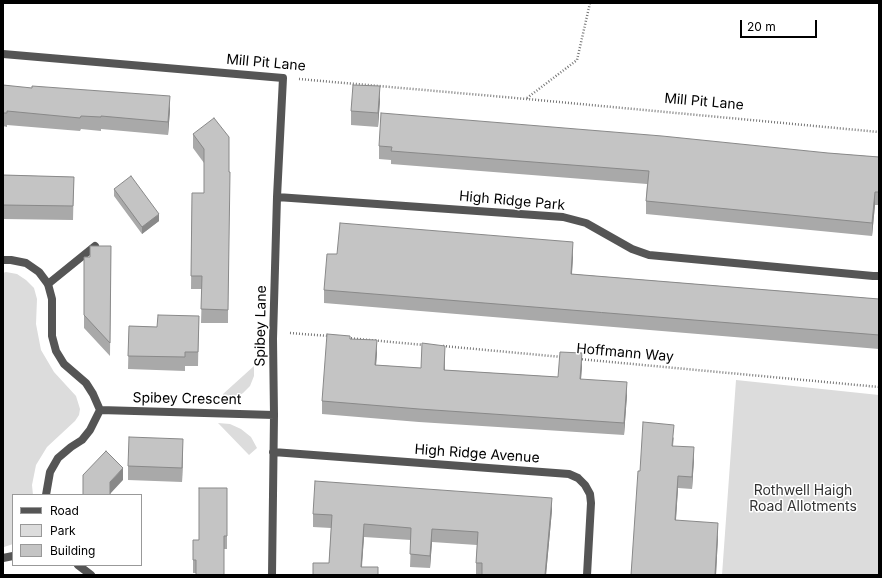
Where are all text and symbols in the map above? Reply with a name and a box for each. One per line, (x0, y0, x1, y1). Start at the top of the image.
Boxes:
scale bar (742, 12, 819, 38)
text: 20 m (747, 19, 776, 34)
street label: Mill Pit Lane (226, 51, 306, 75)
street label: Mill Pit Lane (664, 90, 744, 114)
street label: High Ridge Park (458, 188, 566, 214)
street label: Spibey Lane (252, 285, 270, 367)
street label: Hoffmann Way (576, 340, 674, 366)
street label: Spibey Crescent (132, 390, 242, 408)
street label: High Ridge Avenue (414, 441, 540, 467)
park label: Rothwell Haigh Road Allotments (749, 483, 857, 516)
legend (12, 494, 142, 566)
text: Road (50, 503, 79, 518)
text: Park (50, 523, 76, 538)
text: Building (50, 543, 95, 558)

